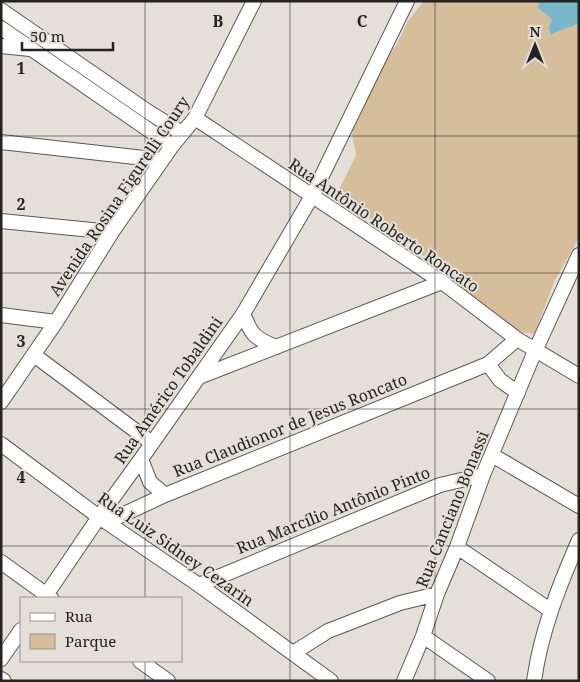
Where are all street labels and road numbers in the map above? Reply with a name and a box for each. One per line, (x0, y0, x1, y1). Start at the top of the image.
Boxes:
street label: Avenida Rosina Figurelli Coury (44, 91, 195, 300)
street label: Rua Antônio Roberto Roncato (284, 153, 484, 297)
street label: Rua Américo Tobaldini (109, 312, 227, 468)
street label: Rua Claudionor de Jesus Roncato (170, 368, 410, 482)
street label: Rua Canciano Bonassi (410, 427, 494, 591)
street label: Rua Marcílio Antônio Pinto (233, 461, 433, 559)
street label: Rua Luiz Sidney Cezarin (94, 487, 258, 611)

